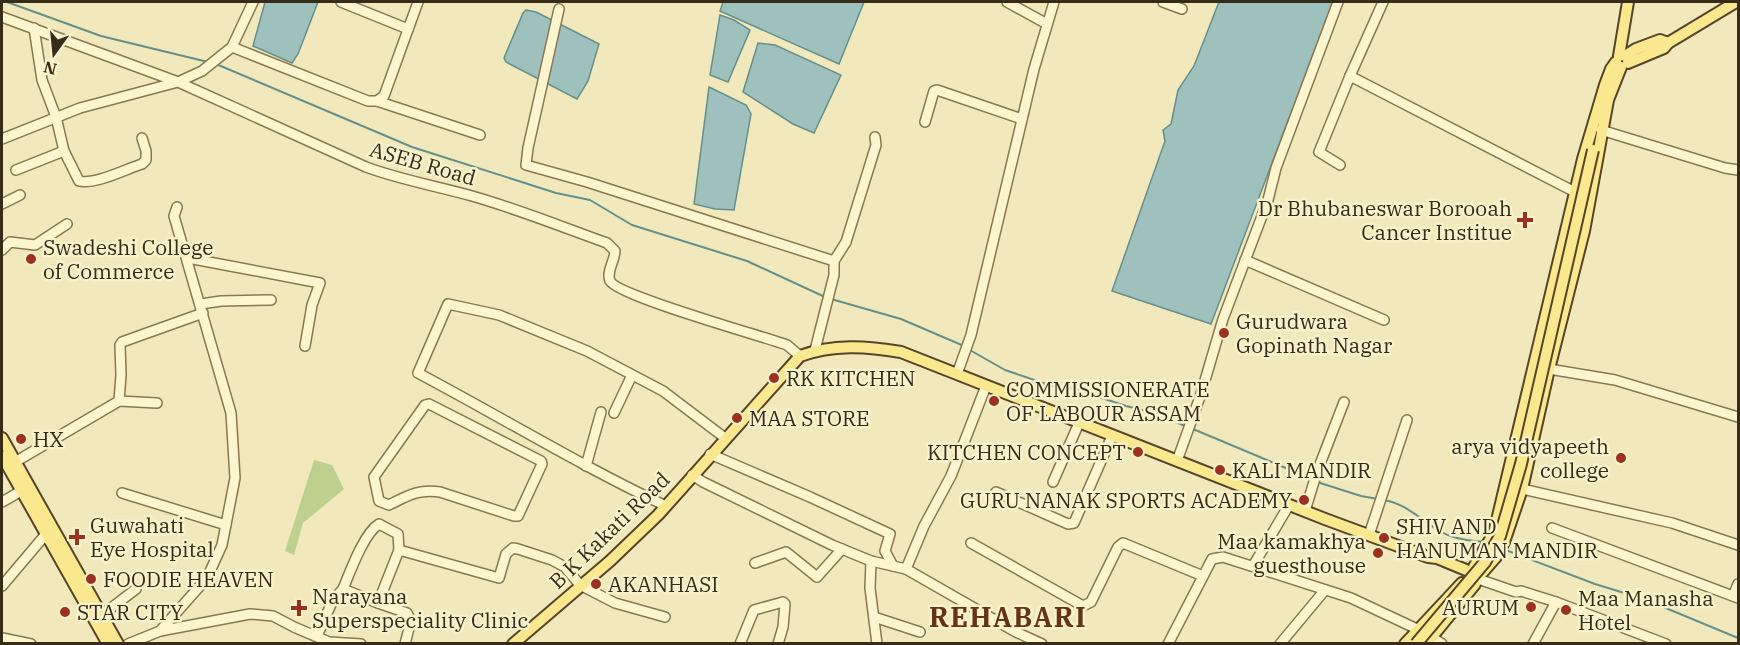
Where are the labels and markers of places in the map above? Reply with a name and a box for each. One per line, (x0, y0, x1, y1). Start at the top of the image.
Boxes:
place label: Dr Bhubaneswar Borooah Cancer Institue (1258, 194, 1512, 246)
marker: Dr Bhubaneswar Borooah Cancer Institue (1516, 211, 1534, 229)
place label: Swadeshi College of Commerce (43, 233, 214, 285)
marker: Swadeshi College of Commerce (24, 252, 38, 266)
place label: Gurudwara Gopinath Nagar (1236, 307, 1393, 359)
marker: Gurudwara Gopinath Nagar (1217, 326, 1231, 340)
place label: RK KITCHEN (786, 364, 915, 392)
marker: RK KITCHEN (767, 371, 781, 385)
place label: COMMISSIONERATE OF LABOUR ASSAM (1006, 375, 1210, 427)
marker: COMMISSIONERATE OF LABOUR ASSAM (987, 394, 1001, 408)
place label: MAA STORE (749, 404, 870, 432)
marker: MAA STORE (730, 411, 744, 425)
place label: HX (33, 425, 64, 453)
marker: HX (14, 432, 28, 446)
place label: arya vidyapeeth college (1451, 432, 1609, 484)
place label: KITCHEN CONCEPT (927, 438, 1126, 466)
marker: KITCHEN CONCEPT (1131, 445, 1145, 459)
marker: arya vidyapeeth college (1614, 451, 1628, 465)
place label: KALI MANDIR (1232, 456, 1371, 484)
marker: KALI MANDIR (1213, 463, 1227, 477)
place label: GURU NANAK SPORTS ACADEMY (960, 486, 1292, 514)
marker: GURU NANAK SPORTS ACADEMY (1297, 493, 1311, 507)
place label: Guwahati Eye Hospital (90, 511, 214, 563)
place label: SHIV AND HANUMAN MANDIR (1396, 512, 1598, 564)
place label: Maa kamakhya guesthouse (1217, 527, 1366, 579)
marker: Guwahati Eye Hospital (68, 528, 86, 546)
marker: SHIV AND HANUMAN MANDIR (1377, 531, 1391, 545)
marker: Maa kamakhya guesthouse (1371, 546, 1385, 560)
place label: FOODIE HEAVEN (103, 565, 274, 593)
place label: AKANHASI (608, 570, 719, 598)
marker: FOODIE HEAVEN (84, 572, 98, 586)
marker: AKANHASI (589, 577, 603, 591)
place label: Narayana Superspeciality Clinic (312, 582, 528, 634)
place label: Maa Manasha Hotel (1578, 584, 1714, 636)
place label: AURUM (1442, 593, 1519, 621)
place label: STAR CITY (77, 598, 183, 626)
marker: Narayana Superspeciality Clinic (290, 599, 308, 617)
marker: AURUM (1524, 600, 1538, 614)
marker: Maa Manasha Hotel (1559, 603, 1573, 617)
marker: STAR CITY (58, 605, 72, 619)

